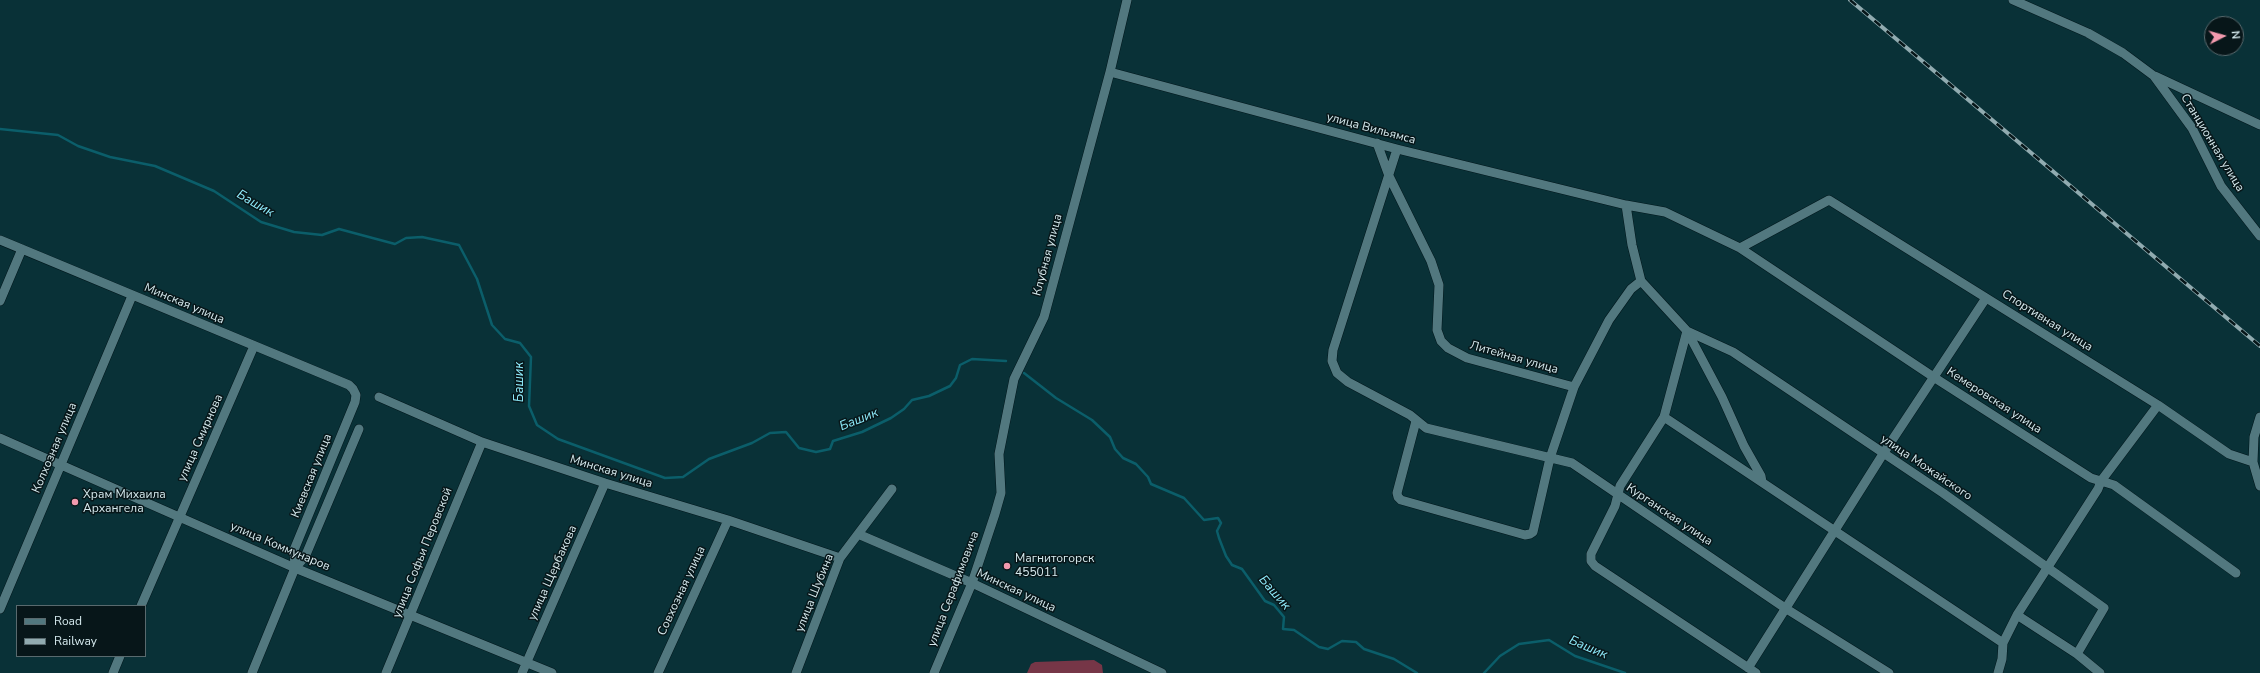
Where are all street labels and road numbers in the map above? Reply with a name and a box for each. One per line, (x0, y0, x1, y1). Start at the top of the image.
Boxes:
street label: Станционная улица (2177, 92, 2247, 194)
street label: улица Вильямса (1325, 110, 1417, 148)
street label: Клубная улица (1030, 212, 1066, 298)
street label: Минская улица (142, 281, 226, 327)
street label: Спортивная улица (1999, 287, 2095, 355)
street label: Литейная улица (1468, 339, 1560, 377)
street label: Кемеровская улица (1944, 365, 2044, 437)
street label: улица Смирнова (175, 392, 227, 484)
street label: Колхозная улица (29, 401, 81, 495)
street label: Киевская улица (289, 432, 335, 520)
street label: улица Можайского (1877, 432, 1975, 504)
street label: Минская улица (568, 453, 654, 491)
street label: Курганская улица (1623, 481, 1715, 549)
street label: улица Софьи Перовской (390, 486, 456, 620)
street label: улица Коммунаров (228, 519, 332, 575)
street label: улица Щербакова (526, 523, 580, 623)
street label: улица Серафимовича (925, 529, 983, 649)
street label: Совхозная улица (655, 544, 709, 638)
street label: улица Шубина (793, 552, 837, 634)
street label: Минская улица (974, 566, 1058, 616)

